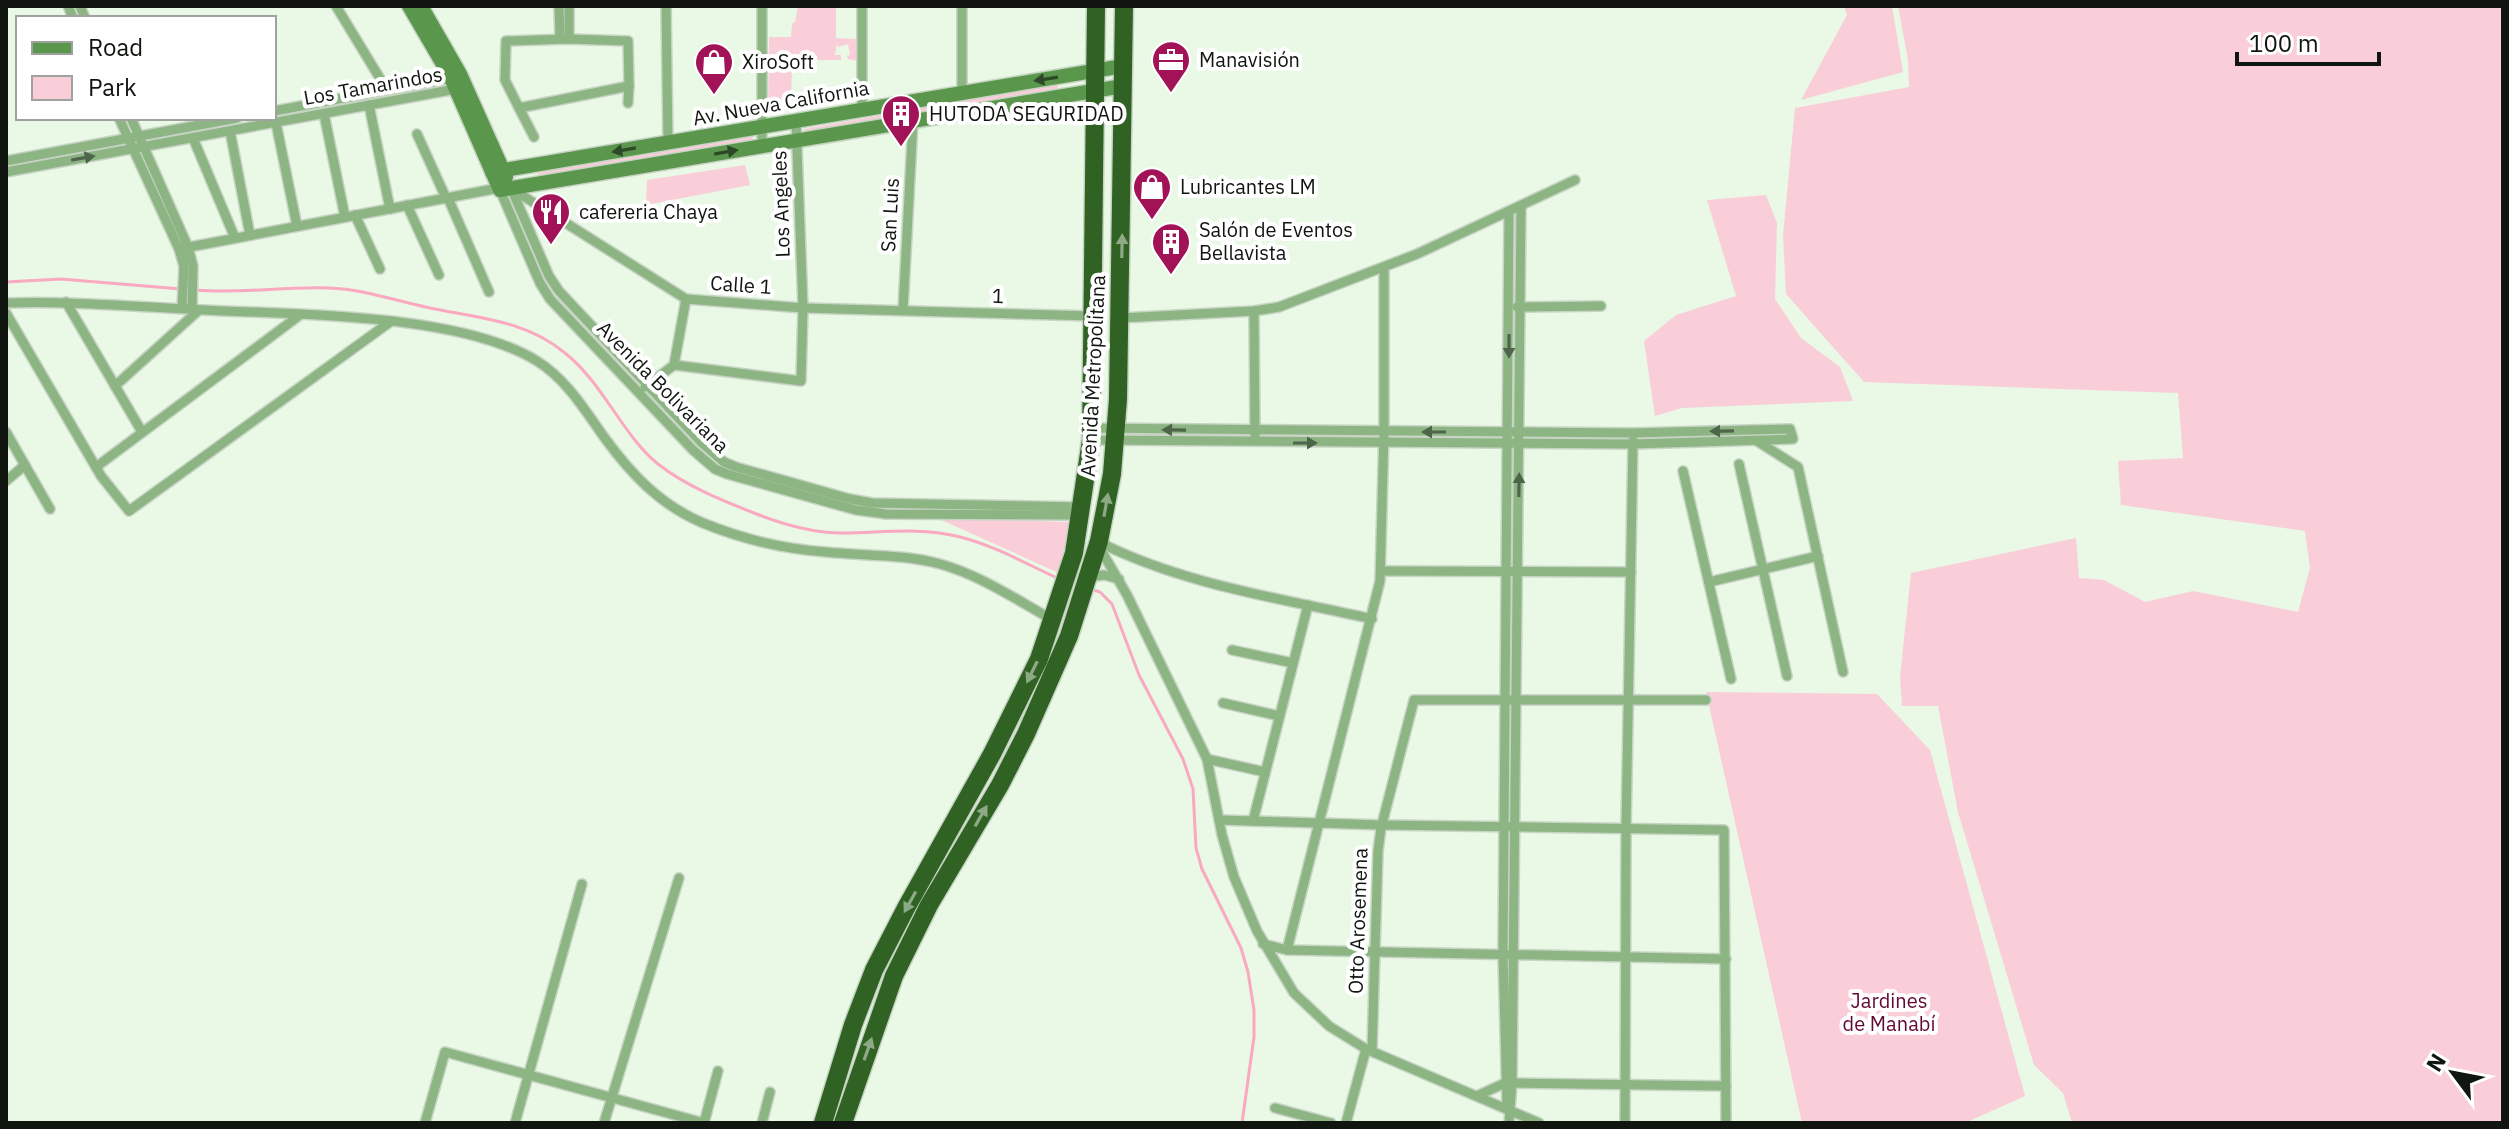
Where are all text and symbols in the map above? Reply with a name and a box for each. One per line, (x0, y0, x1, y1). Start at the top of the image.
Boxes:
legend (16, 16, 276, 120)
scale bar (2237, 16, 2379, 66)
text: 100 m (2249, 27, 2319, 59)
text: Road (88, 31, 143, 63)
office icon: Manavisión (1150, 39, 1192, 94)
shop icon: XiroSoft (693, 41, 735, 96)
place label: Manavisión (1199, 46, 1300, 73)
place label: XiroSoft (742, 48, 814, 75)
street label: Los Tamarindos (301, 60, 444, 111)
text: Park (88, 71, 137, 103)
one-way arrow (1034, 73, 1059, 86)
street label: Av. Nueva California (691, 74, 871, 131)
building icon: HUTODA SEGURIDAD (880, 93, 922, 148)
place label: HUTODA SEGURIDAD (929, 100, 1124, 127)
one-way arrow (611, 144, 636, 157)
one-way arrow (714, 146, 739, 158)
street label: Los Angeles (765, 150, 796, 258)
one-way arrow (70, 152, 95, 164)
shop icon: Lubricantes LM (1131, 166, 1173, 221)
place label: Lubricantes LM (1180, 173, 1316, 200)
street label: San Luis (874, 177, 905, 253)
restaurant icon: cafereria Chaya (530, 191, 572, 246)
place label: cafereria Chaya (579, 198, 718, 225)
place label: Salón de Eventos Bellavista (1199, 216, 1353, 266)
building icon: Salón de Eventos Bellavista (1150, 221, 1192, 276)
one-way arrow (1115, 233, 1128, 258)
street label: Calle 1 (709, 269, 773, 300)
street label: Avenida Metropolitana (1074, 274, 1111, 478)
street label: 1 (992, 282, 1004, 309)
street label: Avenida Bolivariana (591, 315, 736, 459)
one-way arrow (1503, 334, 1515, 359)
one-way arrow (1161, 424, 1186, 436)
one-way arrow (1709, 424, 1734, 437)
one-way arrow (1421, 426, 1446, 438)
one-way arrow (1293, 437, 1318, 449)
one-way arrow (1513, 472, 1525, 497)
one-way arrow (1101, 493, 1113, 518)
one-way arrow (1025, 661, 1039, 684)
one-way arrow (974, 805, 988, 827)
street label: Otto Arosemena (1341, 847, 1374, 995)
one-way arrow (903, 890, 916, 913)
park label: Jardines de Manabí (1843, 987, 1935, 1037)
north arrow (2413, 1033, 2493, 1113)
one-way arrow (862, 1037, 875, 1061)
text: N (2419, 1048, 2452, 1077)

